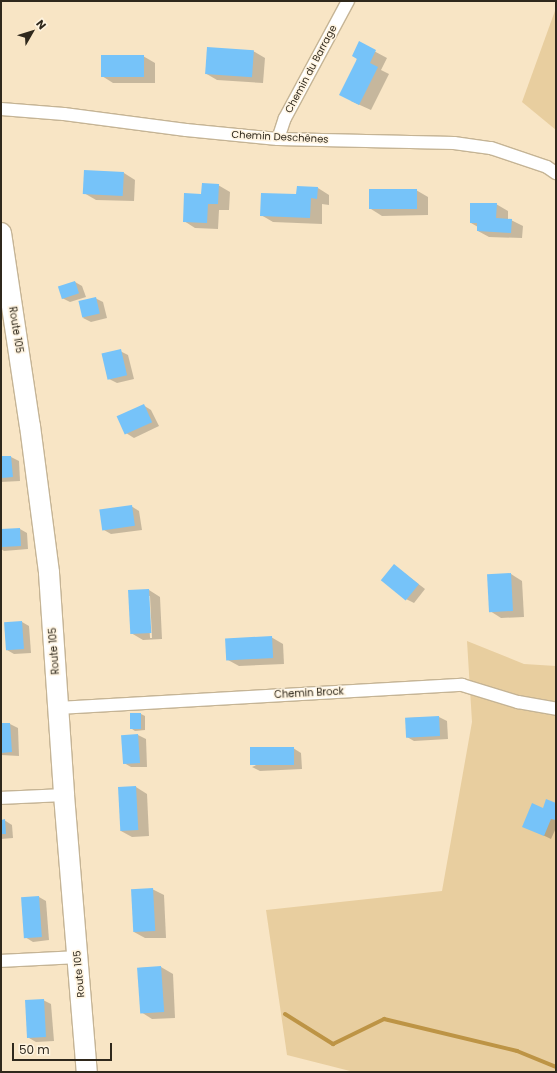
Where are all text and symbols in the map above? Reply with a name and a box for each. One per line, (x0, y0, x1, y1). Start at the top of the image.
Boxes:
north arrow (12, 12, 52, 52)
text: N (33, 16, 50, 33)
street label: Chemin du Barrage (283, 23, 339, 115)
street label: Chemin Deschênes (231, 128, 329, 146)
street label: Route 105 (6, 306, 26, 354)
street label: Route 105 (46, 627, 62, 675)
street label: Chemin Brock (274, 685, 344, 701)
street label: Route 105 (71, 950, 87, 998)
scale bar (14, 1035, 114, 1061)
text: 50 m (19, 1041, 50, 1058)

